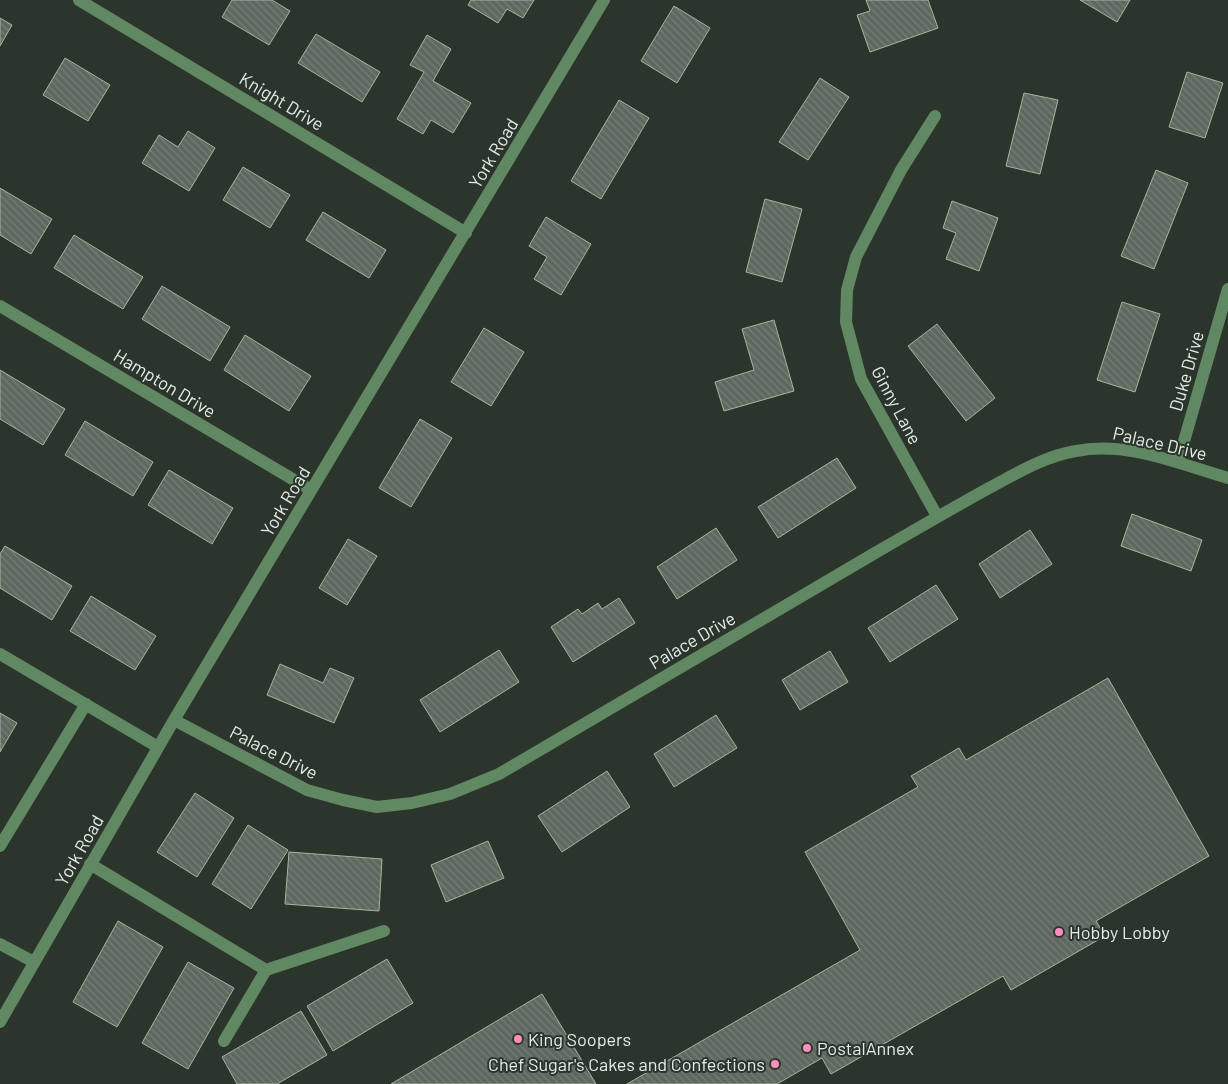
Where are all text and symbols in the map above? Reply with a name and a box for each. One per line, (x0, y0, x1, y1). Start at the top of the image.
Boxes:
street label: Knight Drive (236, 67, 328, 135)
street label: York Road (464, 114, 522, 192)
street label: Duke Drive (1164, 328, 1208, 414)
street label: Hampton Drive (110, 344, 220, 422)
street label: Ginny Lane (867, 362, 927, 448)
street label: Palace Drive (1111, 422, 1209, 464)
street label: York Road (256, 462, 314, 540)
street label: Palace Drive (645, 607, 739, 673)
street label: Palace Drive (226, 720, 322, 784)
street label: York Road (50, 811, 108, 889)
place label: Hobby Lobby (1069, 921, 1170, 943)
marker: Hobby Lobby (1053, 926, 1065, 938)
place label: King Soopers (528, 1028, 631, 1050)
marker: King Soopers (512, 1033, 524, 1045)
place label: PostalAnnex (817, 1037, 914, 1059)
marker: PostalAnnex (801, 1042, 813, 1054)
place label: Chef Sugar's Cakes and Confections (488, 1053, 765, 1075)
marker: Chef Sugar's Cakes and Confections (769, 1058, 781, 1070)

